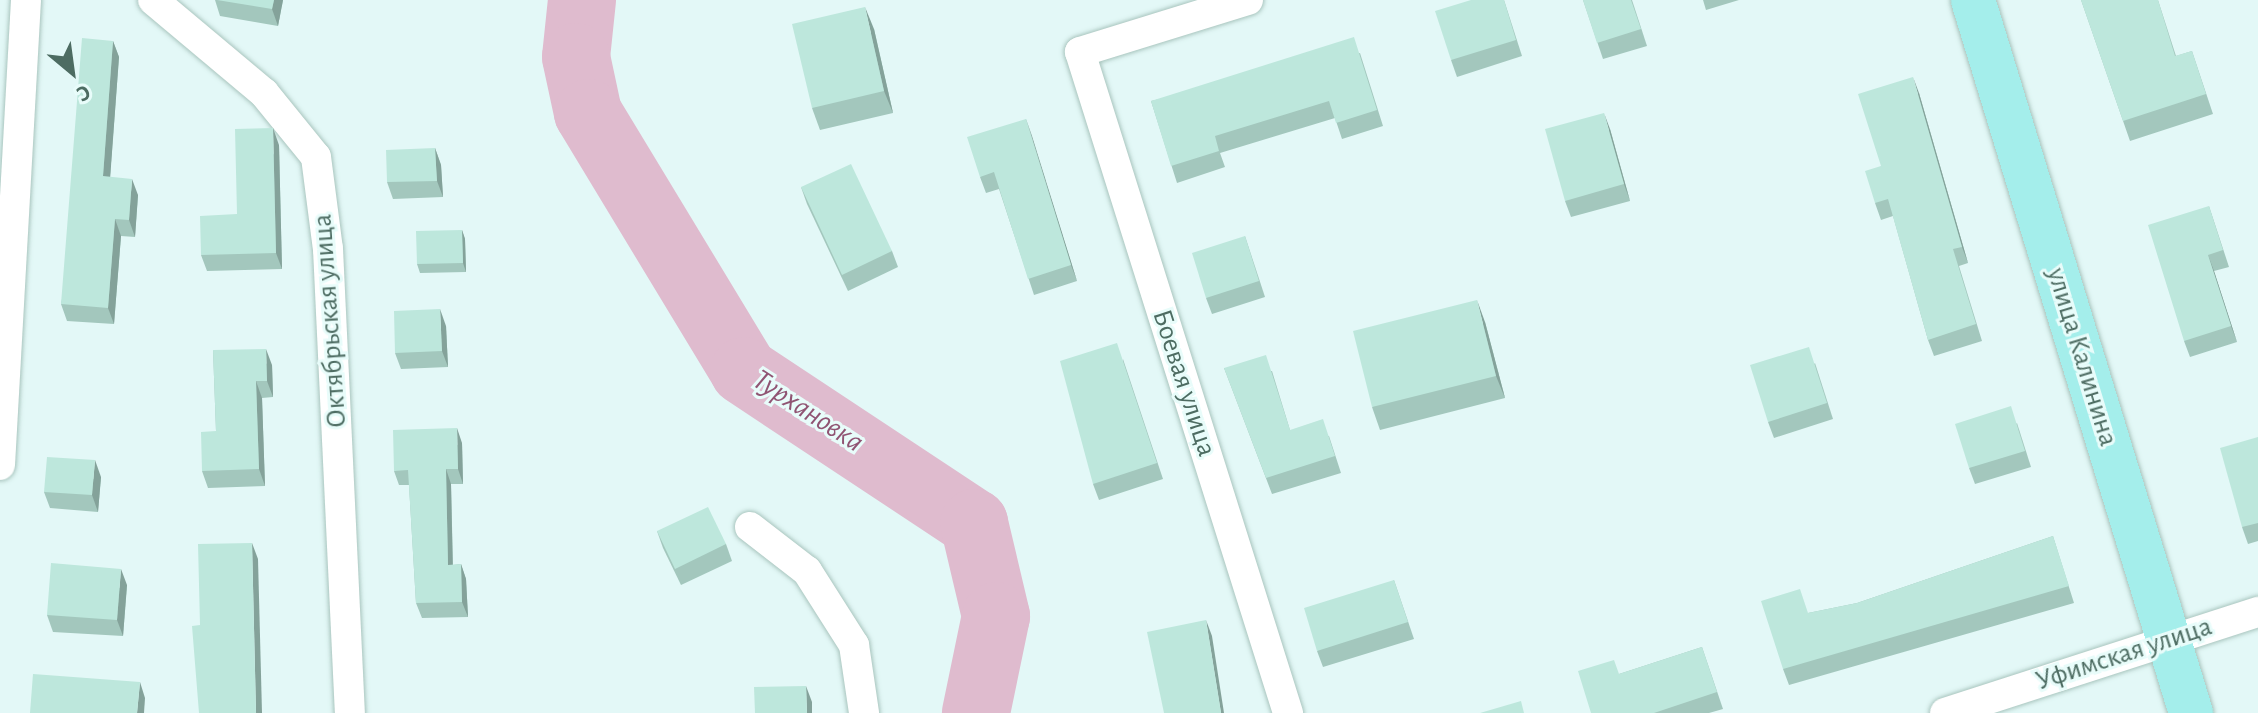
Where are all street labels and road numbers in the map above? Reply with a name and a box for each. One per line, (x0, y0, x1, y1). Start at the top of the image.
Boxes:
street label: Октябрьская улица (306, 213, 354, 429)
street label: улица Калинина (2039, 264, 2125, 450)
street label: Боевая улица (1144, 305, 1224, 461)
street label: Уфимская улица (2032, 610, 2216, 698)

